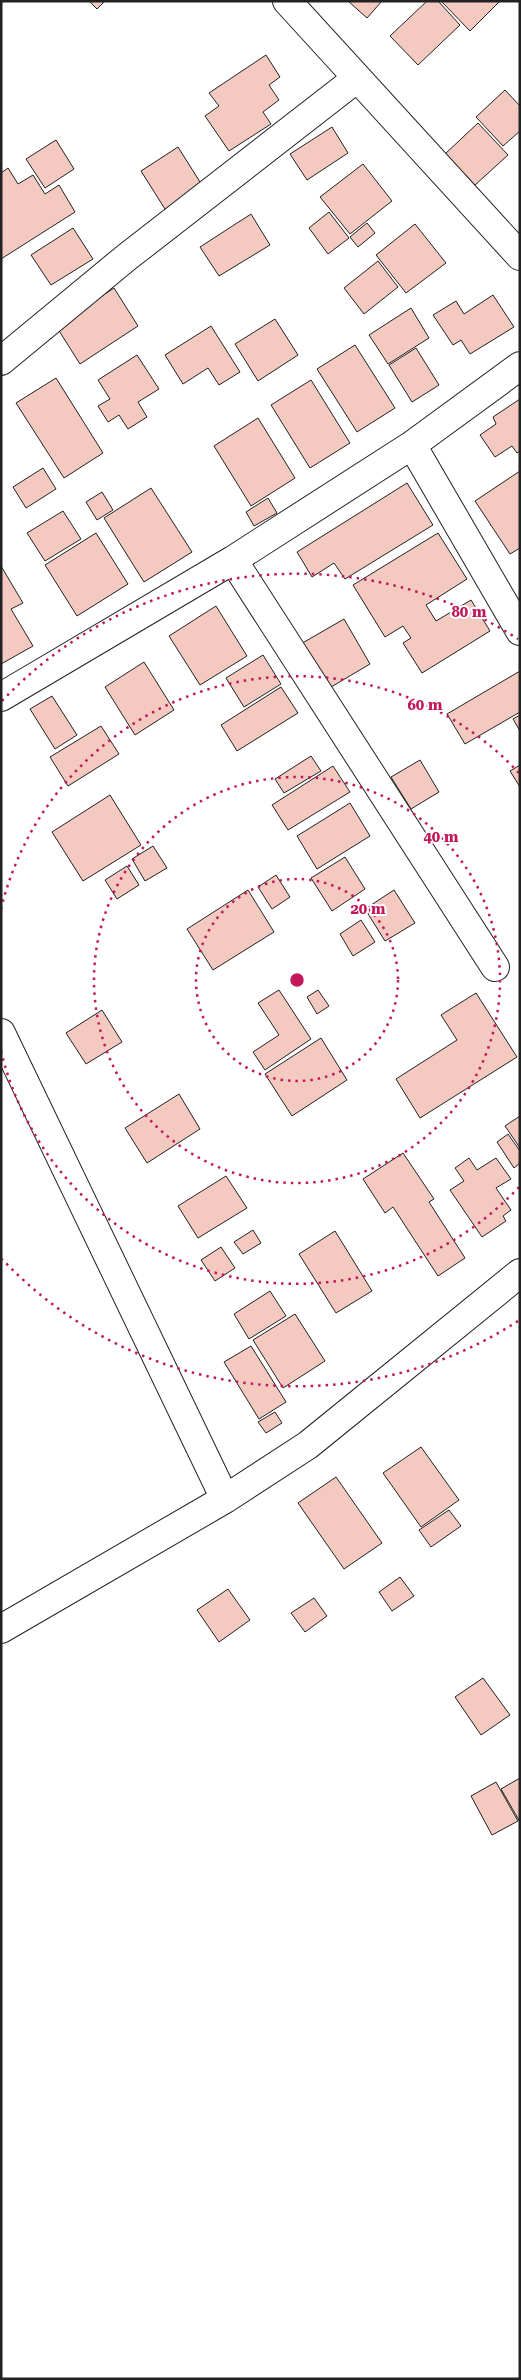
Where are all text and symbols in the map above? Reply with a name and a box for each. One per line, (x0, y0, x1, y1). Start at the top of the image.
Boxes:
text: 80 m (451, 603, 487, 621)
text: 60 m (407, 696, 443, 714)
text: 40 m (423, 828, 459, 846)
text: 20 m (350, 900, 386, 918)
centre of rings (288, 971, 306, 989)

